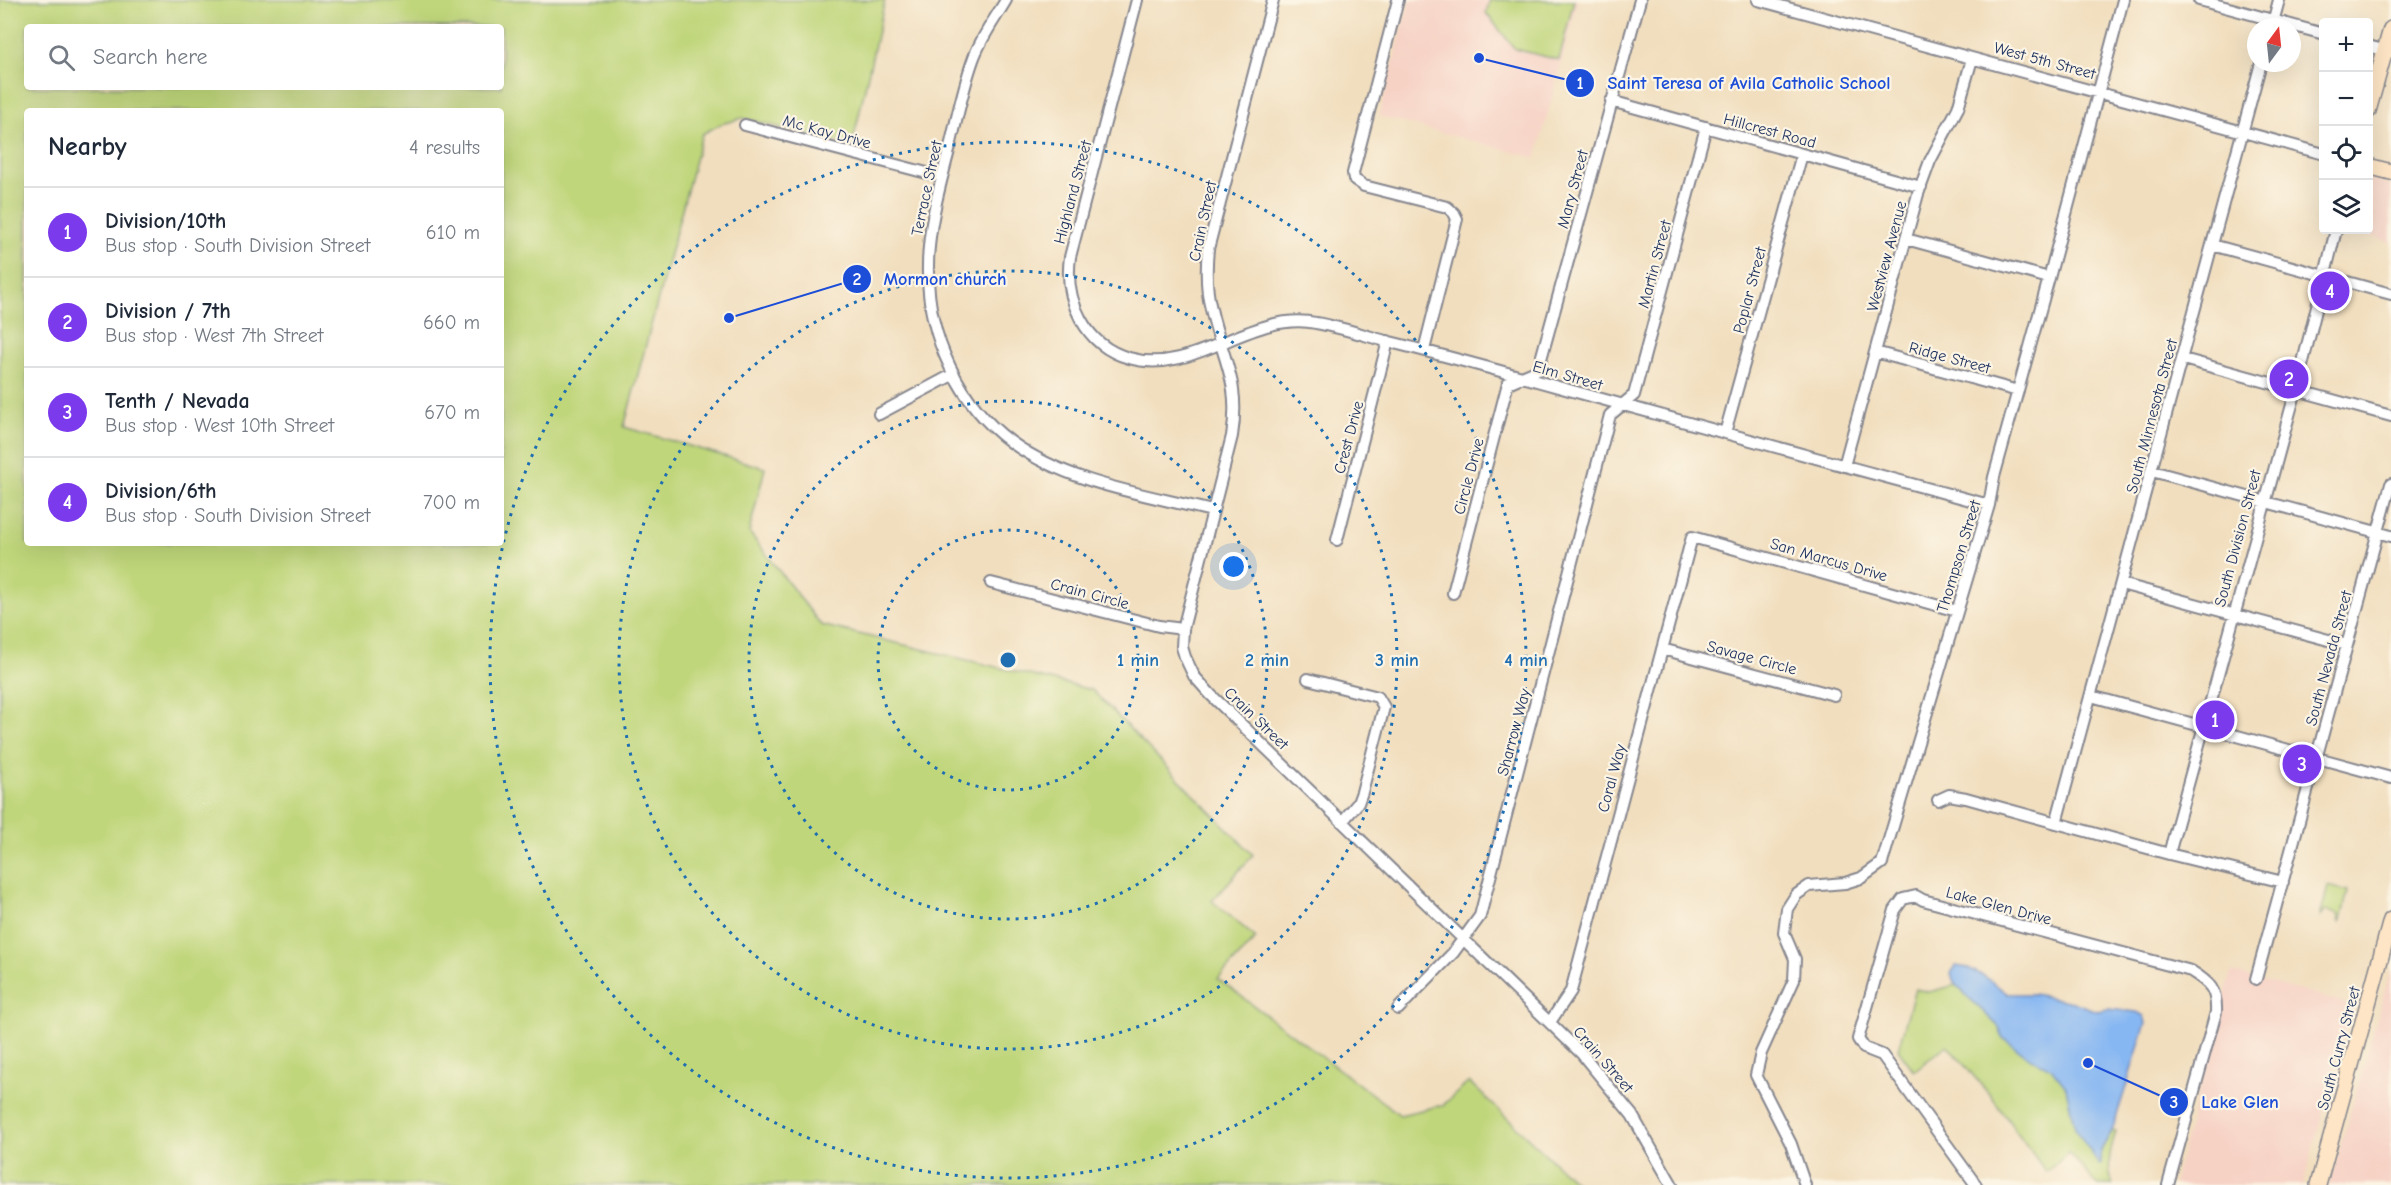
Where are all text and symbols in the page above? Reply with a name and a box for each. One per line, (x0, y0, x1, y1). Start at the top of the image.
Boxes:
north arrow (2247, 18, 2301, 72)
map controls (2319, 18, 2373, 234)
button: + (2319, 18, 2373, 72)
search box (24, 24, 504, 90)
street label: West 5th Street (1992, 39, 2098, 83)
icon: search (45, 41, 78, 74)
text: Search here (93, 44, 208, 70)
callout: Saint Teresa of Avila Catholic School (1565, 65, 1902, 101)
button: − (2319, 72, 2373, 126)
text: 1 (1576, 73, 1584, 94)
text: Saint Teresa of Avila Catholic School (1608, 73, 1891, 94)
street label: Hillcrest Road (1721, 110, 1818, 152)
street label: Mc Kay Drive (781, 112, 873, 152)
button: locate (2319, 126, 2373, 180)
text: Nearby (48, 132, 127, 162)
text: 4 results (409, 136, 480, 159)
street label: Highland Street (1050, 138, 1096, 246)
street label: Terrace Street (908, 139, 946, 237)
street label: Mary Street (1554, 148, 1592, 231)
street label: Crain Street (1186, 179, 1220, 263)
button: layers (2319, 180, 2373, 234)
street label: Westview Avenue (1864, 199, 1910, 314)
text: Division/10th (105, 208, 226, 234)
street label: Martin Street (1635, 218, 1675, 310)
text: 1 (64, 221, 71, 244)
text: 610 m (426, 221, 480, 244)
text: Bus stop · South Division Street (105, 234, 370, 257)
street label: Poplar Street (1730, 245, 1770, 335)
callout: Mormon church (842, 261, 1018, 297)
pin: 4 (2310, 268, 2350, 314)
text: 2 (853, 269, 862, 290)
text: Mormon church (884, 269, 1006, 290)
text: Division / 7th (105, 298, 231, 324)
text: 2 (63, 311, 72, 334)
text: 660 m (423, 311, 480, 334)
text: Bus stop · West 7th Street (105, 324, 324, 347)
street label: South Minnesota Street (2123, 337, 2181, 496)
street label: Ridge Street (1907, 338, 1993, 378)
pin: 2 (2270, 356, 2308, 401)
street label: Elm Street (1531, 357, 1605, 395)
text: Tenth / Nevada (105, 388, 250, 414)
street label: Crest Drive (1331, 399, 1367, 476)
text: 3 (63, 401, 72, 424)
text: 670 m (424, 401, 480, 424)
text: Bus stop · West 10th Street (105, 414, 334, 437)
street label: Circle Drive (1450, 436, 1488, 516)
street label: South Division Street (2211, 467, 2265, 609)
text: Division/6th (105, 478, 217, 504)
text: 4 (63, 491, 72, 514)
text: 700 m (423, 491, 480, 514)
street label: Thompson Street (1933, 498, 1985, 615)
text: Bus stop · South Division Street (105, 504, 370, 527)
street label: San Marcus Drive (1768, 535, 1889, 585)
your location (1219, 552, 1248, 581)
street label: Crain Circle (1049, 575, 1131, 613)
street label: South Nevada Street (2302, 588, 2356, 728)
street label: Savage Circle (1705, 637, 1799, 679)
centre of rings (998, 650, 1018, 670)
text: 1 min (1117, 650, 1159, 671)
text: 2 min (1245, 650, 1289, 671)
text: 3 min (1375, 650, 1419, 671)
text: 4 min (1504, 650, 1548, 671)
street label: Crain Street (1221, 684, 1292, 754)
street label: Sharrow Way (1494, 686, 1534, 778)
pin: 1 (2196, 698, 2234, 742)
street label: Coral Way (1594, 741, 1630, 814)
pin: 3 (2282, 742, 2322, 786)
street label: Lake Glen Drive (1944, 883, 2053, 929)
street label: South Curry Street (2314, 984, 2364, 1112)
street label: Crain Street (1570, 1023, 1637, 1097)
callout: Lake Glen (2159, 1084, 2291, 1120)
text: 3 (2170, 1092, 2178, 1113)
text: Lake Glen (2201, 1092, 2279, 1113)

